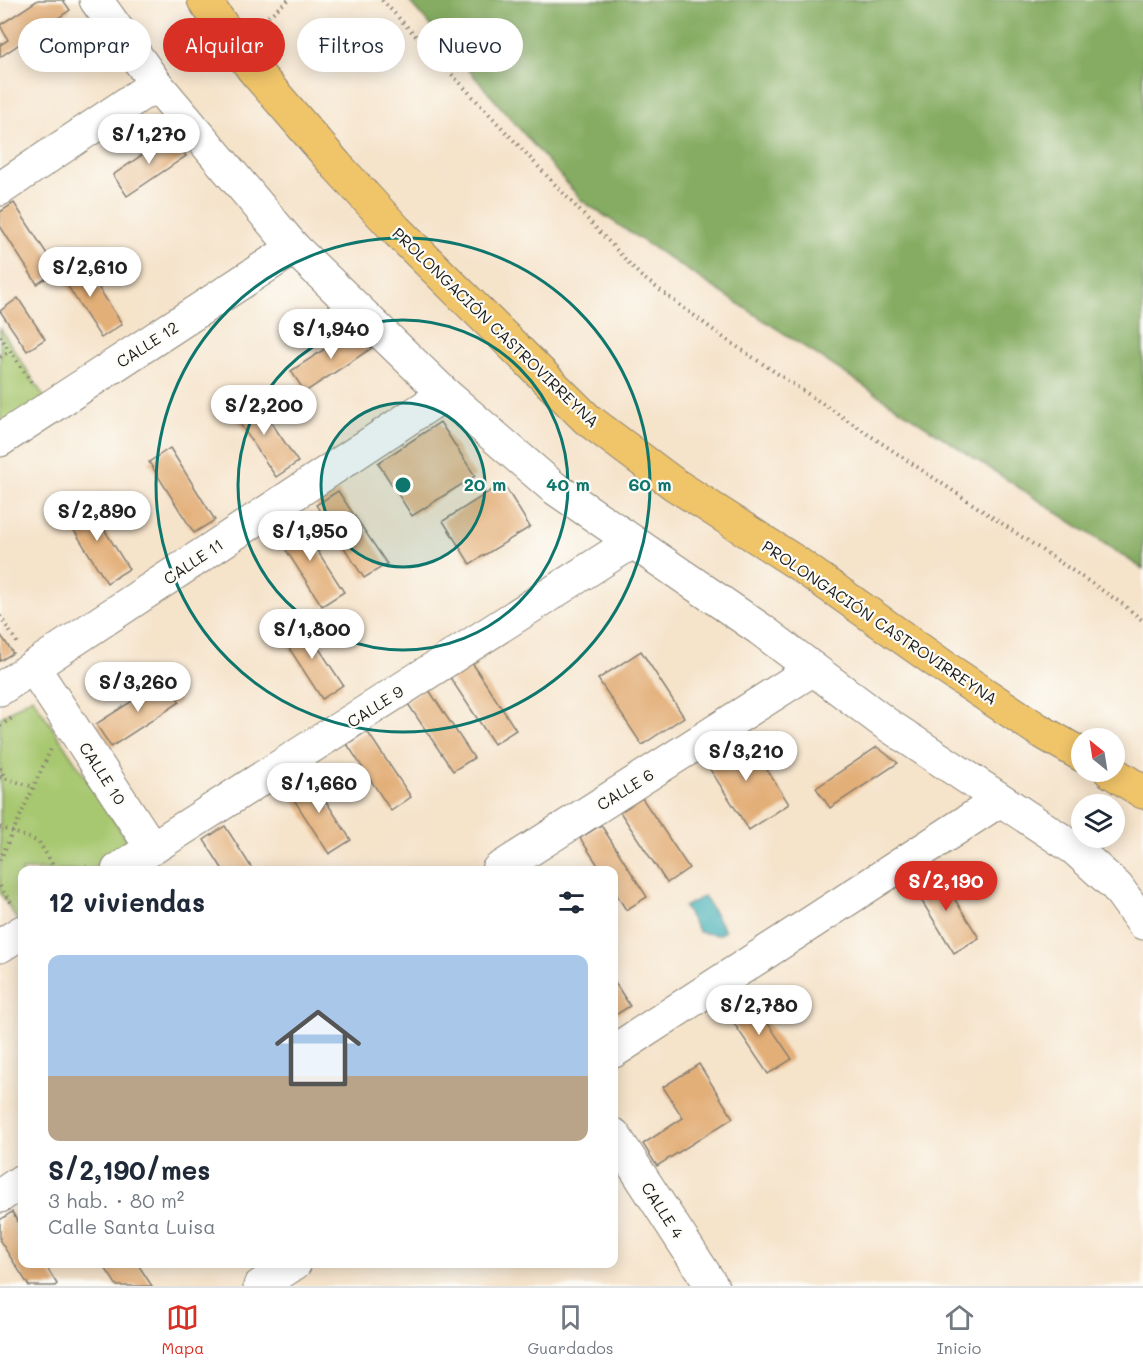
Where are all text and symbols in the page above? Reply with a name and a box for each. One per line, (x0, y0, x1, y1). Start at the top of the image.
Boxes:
chip: Comprar (18, 18, 151, 72)
chip: Alquilar (163, 18, 285, 72)
chip: Filtros (297, 18, 405, 72)
chip: Nuevo (417, 18, 523, 72)
pin: S/1,270 (94, 114, 204, 165)
text: S/1,270 (112, 120, 186, 146)
street label: PROLONGACIÓN CASTROVIRREYNA (388, 222, 604, 432)
pin: S/2,610 (35, 247, 145, 298)
text: S/2,610 (52, 253, 128, 279)
pin: S/1,940 (276, 309, 386, 360)
text: S/1,940 (293, 315, 369, 341)
street label: CALLE 12 (112, 316, 182, 372)
pin: S/2,200 (209, 385, 319, 436)
text: S/2,200 (225, 391, 303, 417)
text: 20 m (464, 472, 506, 496)
text: 40 m (546, 472, 590, 496)
text: 60 m (628, 472, 672, 496)
centre of rings (393, 475, 413, 495)
pin: S/2,890 (42, 491, 152, 542)
text: S/2,890 (58, 497, 136, 523)
pin: S/1,950 (255, 511, 365, 562)
text: S/1,950 (272, 517, 348, 543)
street label: CALLE 11 (159, 533, 227, 589)
street label: PROLONGACIÓN CASTROVIRREYNA (758, 535, 1002, 709)
pin: S/1,800 (257, 609, 367, 660)
text: S/1,800 (273, 615, 351, 641)
pin: S/3,260 (83, 662, 193, 713)
text: S/3,260 (99, 668, 177, 694)
street label: CALLE 9 (343, 680, 407, 732)
north arrow (1071, 728, 1125, 782)
map controls (1071, 728, 1125, 848)
pin: S/3,210 (691, 731, 801, 782)
text: S/3,210 (708, 737, 784, 763)
street label: CALLE 10 (75, 738, 131, 808)
pin: S/1,660 (264, 763, 374, 814)
street label: CALLE 6 (593, 763, 657, 815)
text: S/1,660 (281, 769, 357, 795)
button: layers (1071, 794, 1125, 848)
pin: S/2,190 (891, 861, 1001, 912)
text: S/2,190 (908, 867, 984, 893)
text: 12 viviendas (48, 885, 205, 919)
icon: filters (555, 886, 588, 919)
pin: S/2,780 (704, 985, 814, 1036)
text: S/2,780 (720, 991, 798, 1017)
icon: home (264, 994, 372, 1102)
text: S/2,190/mes (48, 1153, 210, 1187)
street label: CALLE 4 (637, 1178, 689, 1243)
text: 3 hab. · 80 m² (48, 1187, 184, 1213)
text: Calle Santa Luisa (48, 1213, 216, 1239)
tab: Mapa (162, 1301, 204, 1358)
tab: Guardados (527, 1301, 614, 1358)
tab: Inicio (937, 1301, 981, 1358)

